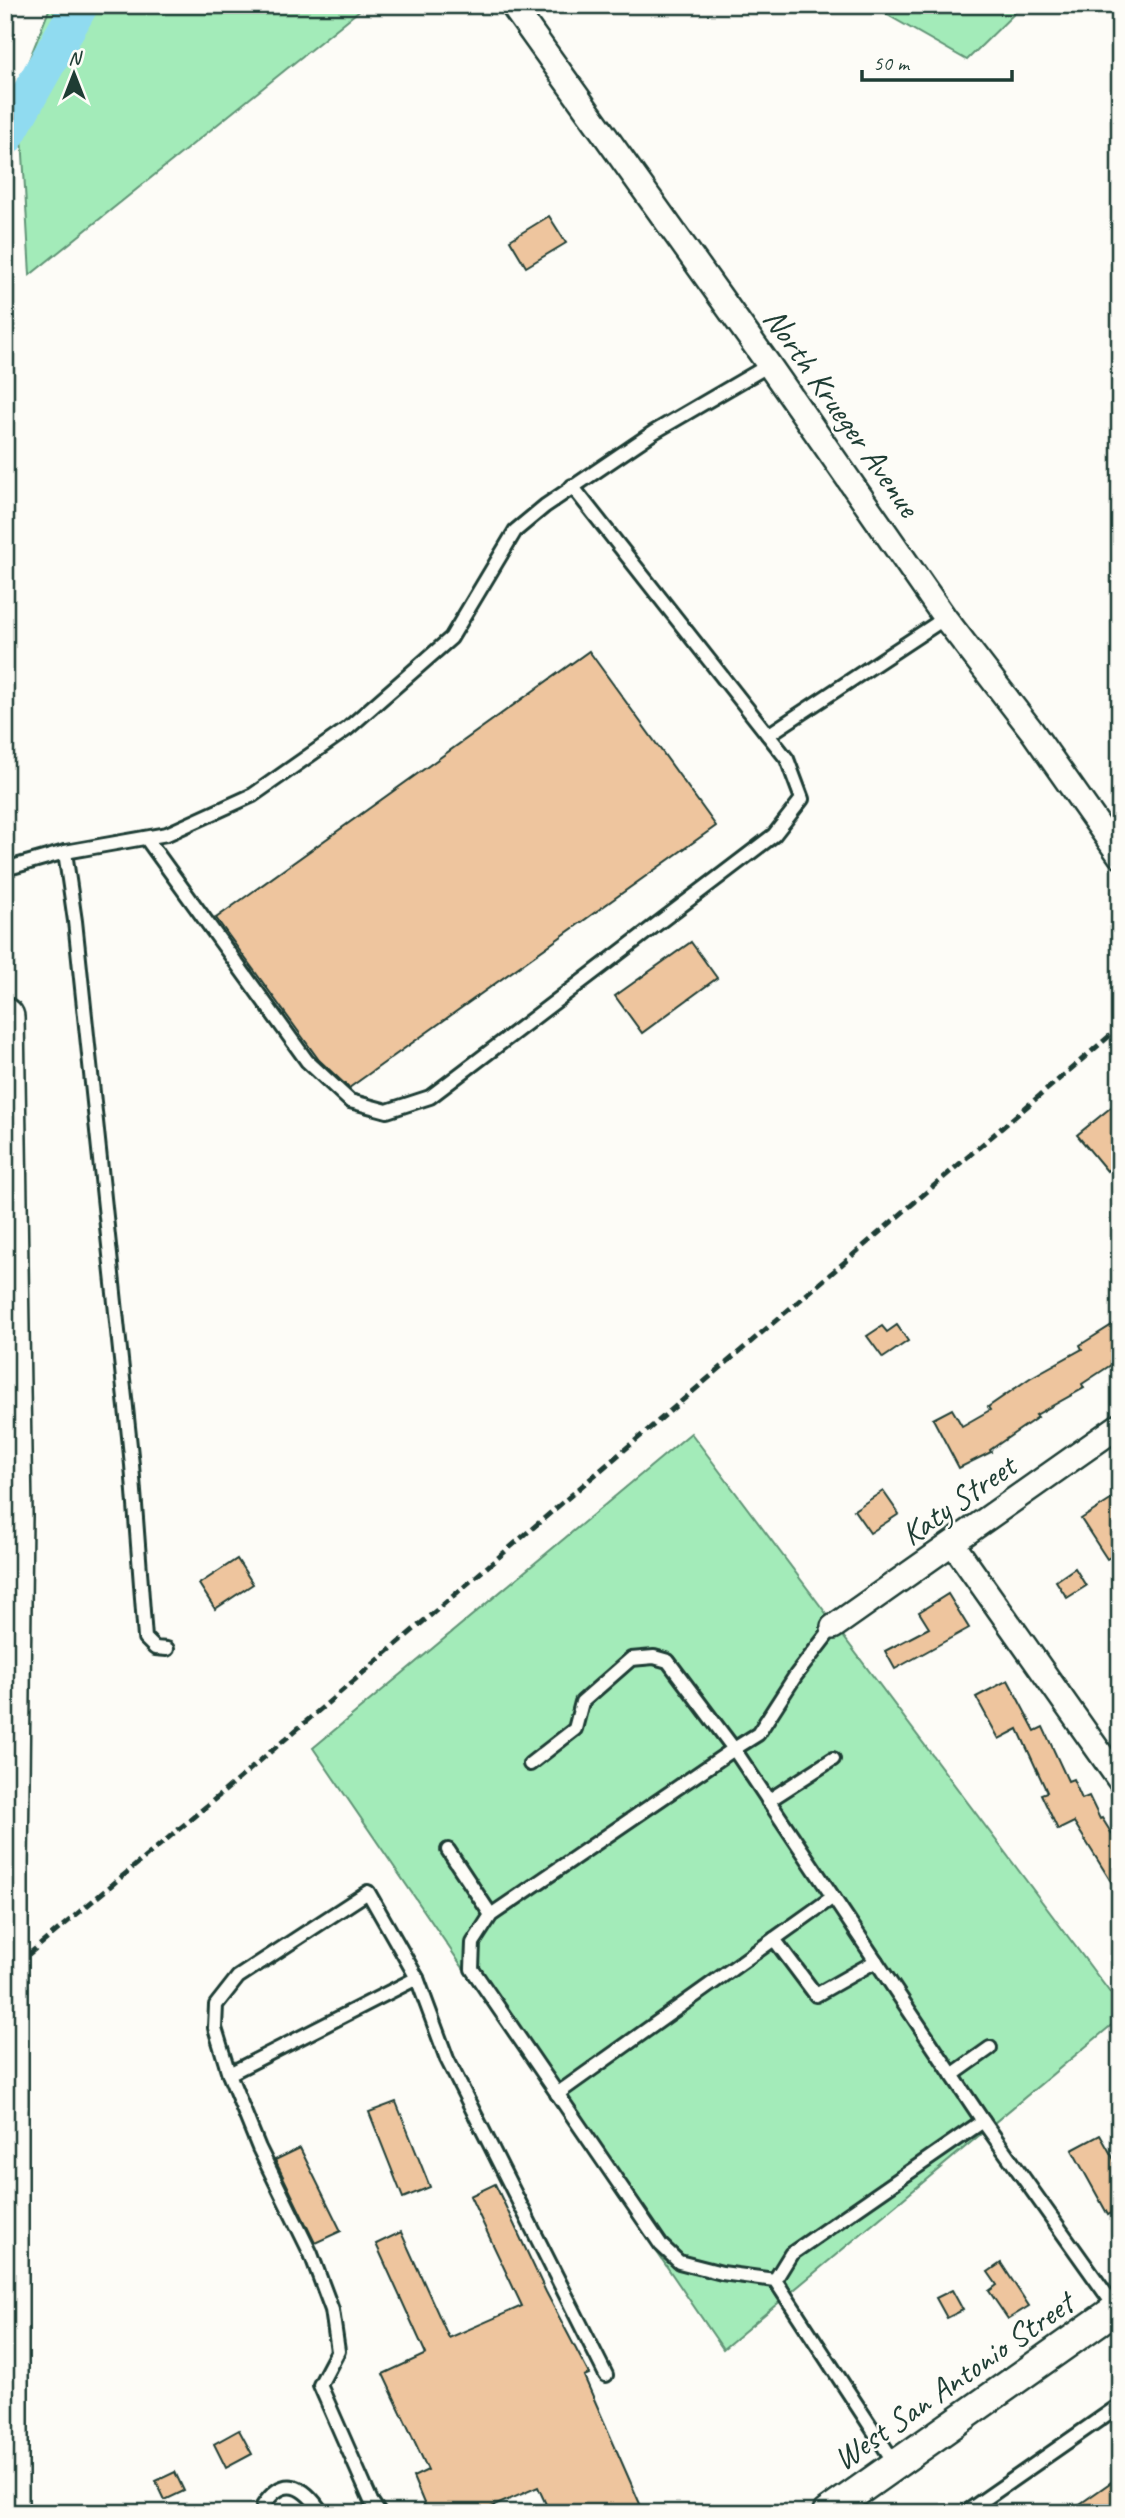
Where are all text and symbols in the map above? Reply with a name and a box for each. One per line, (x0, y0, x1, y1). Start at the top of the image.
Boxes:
north arrow (38, 38, 108, 108)
scale bar (862, 38, 1013, 82)
text: N (68, 46, 83, 70)
text: 50 m (873, 50, 911, 76)
street label: North Krueger Avenue (754, 299, 931, 527)
street label: Katy Street (892, 1443, 1026, 1555)
street label: West San Antonio Street (825, 2280, 1084, 2479)

